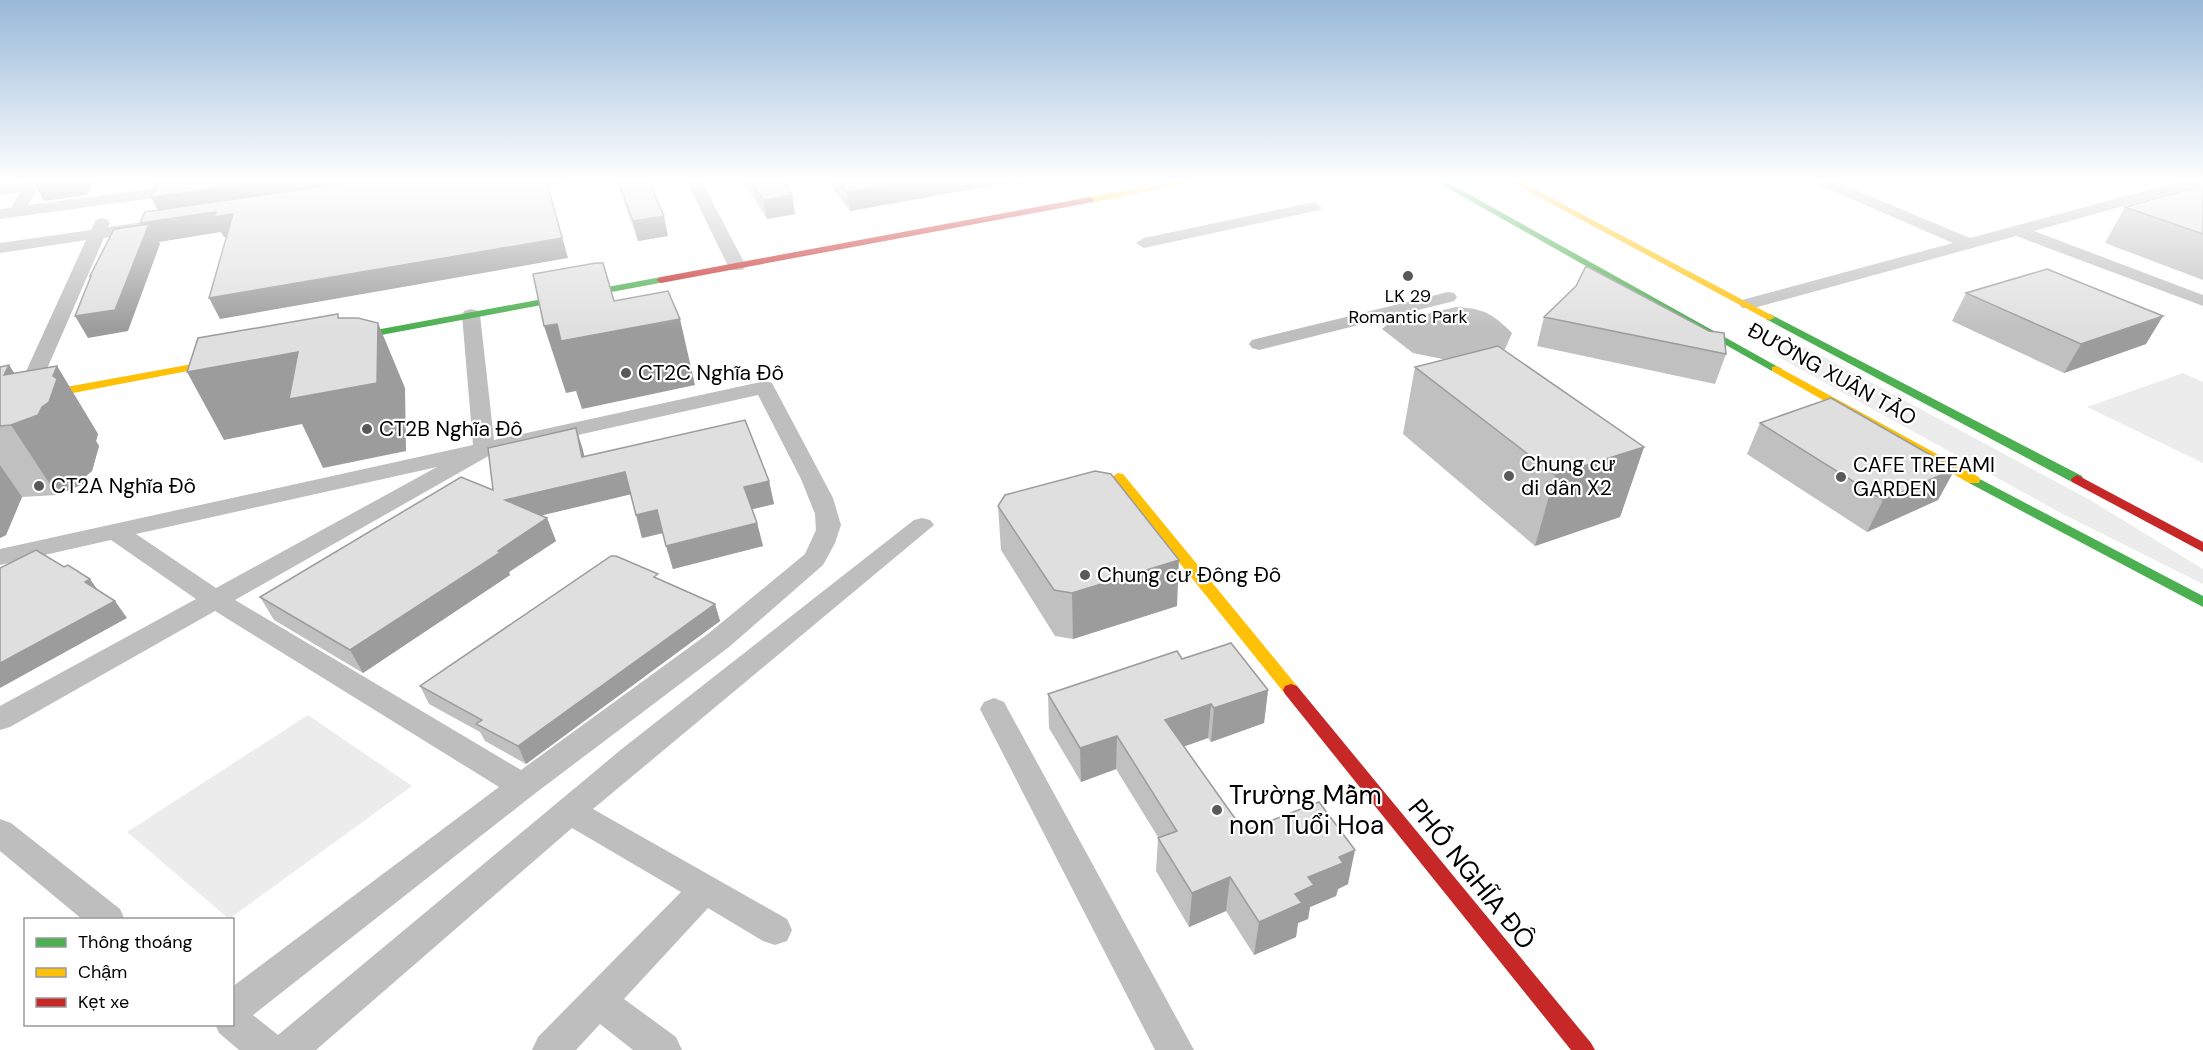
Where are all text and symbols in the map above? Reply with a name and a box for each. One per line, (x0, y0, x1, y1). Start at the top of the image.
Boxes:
marker: LK 29 Romantic Park (1401, 269, 1415, 283)
place label: LK 29 Romantic Park (1349, 284, 1468, 329)
street label: ĐƯỜNG XUÂN TẢO (1743, 316, 1921, 432)
place label: CT2C Nghĩa Đô (638, 359, 784, 387)
marker: CT2C Nghĩa Đô (619, 366, 633, 380)
place label: CT2B Nghĩa Đô (379, 415, 523, 443)
marker: CT2B Nghĩa Đô (360, 422, 374, 436)
place label: Chung cư di dân X2 (1521, 450, 1616, 502)
place label: CAFE TREEAMI GARDEN (1853, 451, 1995, 503)
marker: Chung cư di dân X2 (1502, 469, 1516, 483)
marker: CAFE TREEAMI GARDEN (1834, 470, 1848, 484)
place label: CT2A Nghĩa Đô (51, 472, 196, 500)
marker: CT2A Nghĩa Đô (32, 479, 46, 493)
place label: Chung cư Đông Đô (1097, 561, 1281, 589)
marker: Chung cư Đông Đô (1078, 568, 1092, 582)
place label: Trường Mầm non Tuổi Hoa (1229, 778, 1384, 842)
street label: PHỐ NGHĨA ĐÔ (1401, 792, 1543, 956)
marker: Trường Mầm non Tuổi Hoa (1210, 803, 1224, 817)
legend (24, 918, 234, 1026)
text: Thông thoáng (78, 930, 193, 954)
text: Chậm (78, 960, 127, 984)
text: Kẹt xe (78, 990, 129, 1014)

